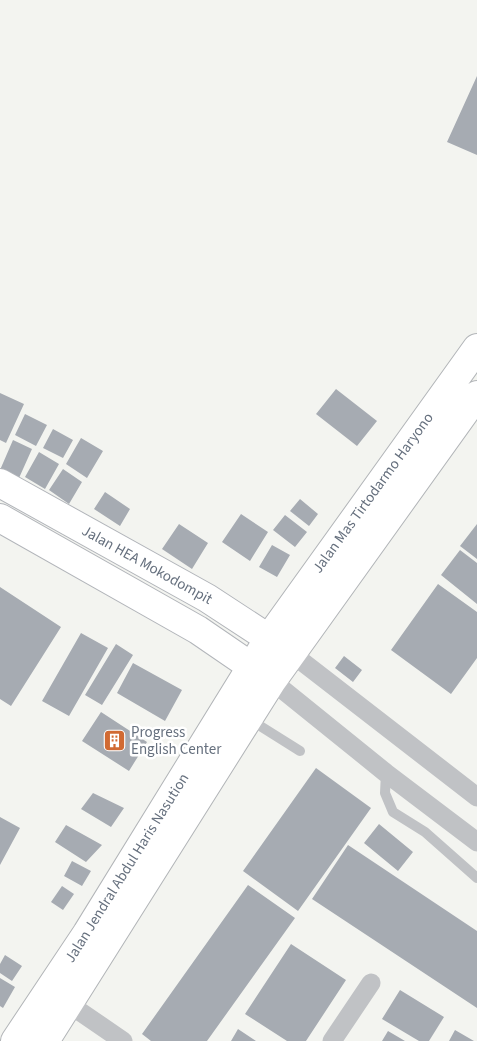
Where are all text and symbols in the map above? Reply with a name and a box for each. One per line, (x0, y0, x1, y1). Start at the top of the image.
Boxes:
street label: Jalan Mas Tirtodarmo Haryono (307, 408, 439, 578)
street label: Jalan HEA Mokodompit (78, 520, 216, 610)
place label: Progress English Center (131, 722, 222, 760)
building icon: Progress English Center (103, 729, 127, 753)
street label: Jalan Jendral Abdul Haris Nasution (60, 769, 194, 967)

